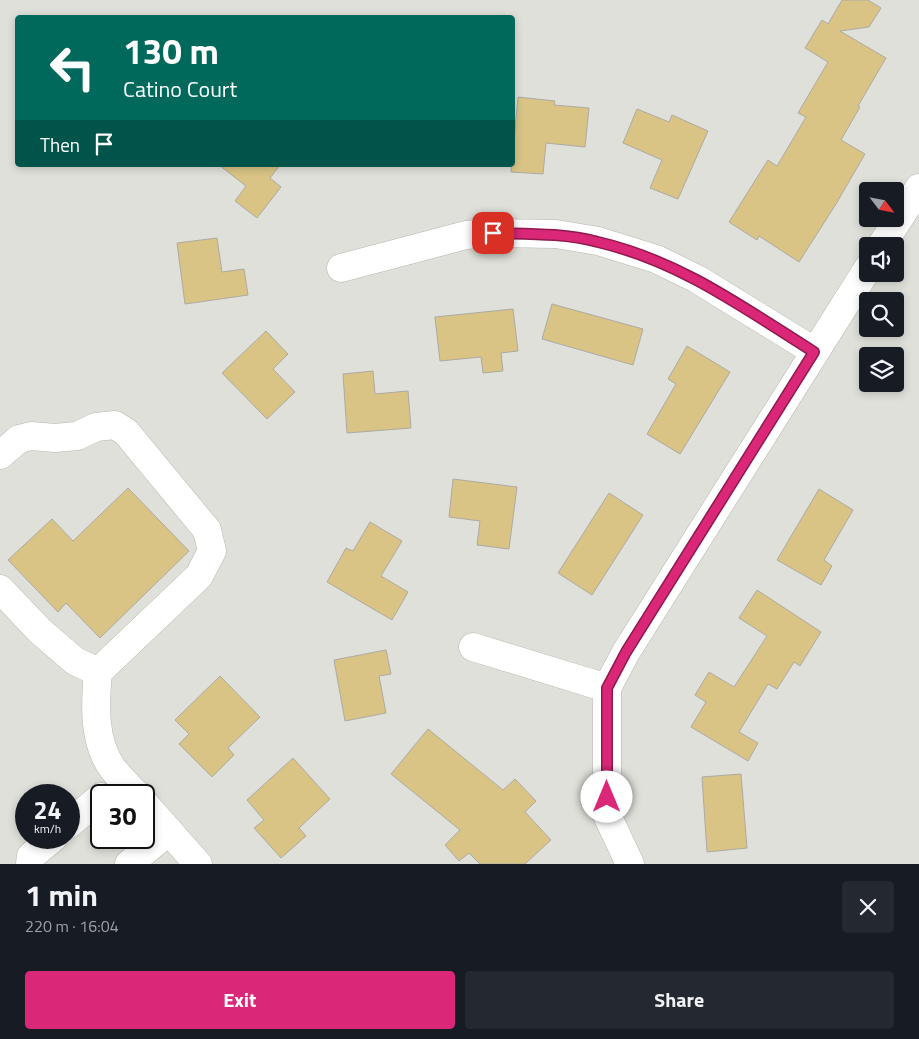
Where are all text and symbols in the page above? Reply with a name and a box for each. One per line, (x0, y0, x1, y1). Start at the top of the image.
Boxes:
text: 130 m (123, 24, 219, 78)
icon: left (40, 35, 105, 100)
text: Catino Court (123, 72, 237, 106)
text: Then (40, 130, 80, 159)
icon: arrive (90, 130, 118, 158)
north arrow (859, 182, 904, 228)
map controls (859, 182, 904, 392)
pin (472, 212, 514, 254)
icon: arrive (479, 219, 507, 247)
button: sound (859, 237, 904, 282)
button: search (859, 292, 904, 337)
button: layers (859, 347, 904, 392)
position arrow (580, 770, 632, 822)
speed limit sign: 30 (90, 784, 155, 849)
text: 24 (33, 791, 62, 829)
text: km/h (34, 819, 61, 838)
text: 1 min (25, 872, 98, 918)
button: close (842, 881, 894, 933)
text: 220 m · 16:04 (25, 914, 119, 938)
button: Exit (25, 971, 455, 1029)
button: Share (465, 971, 894, 1029)

